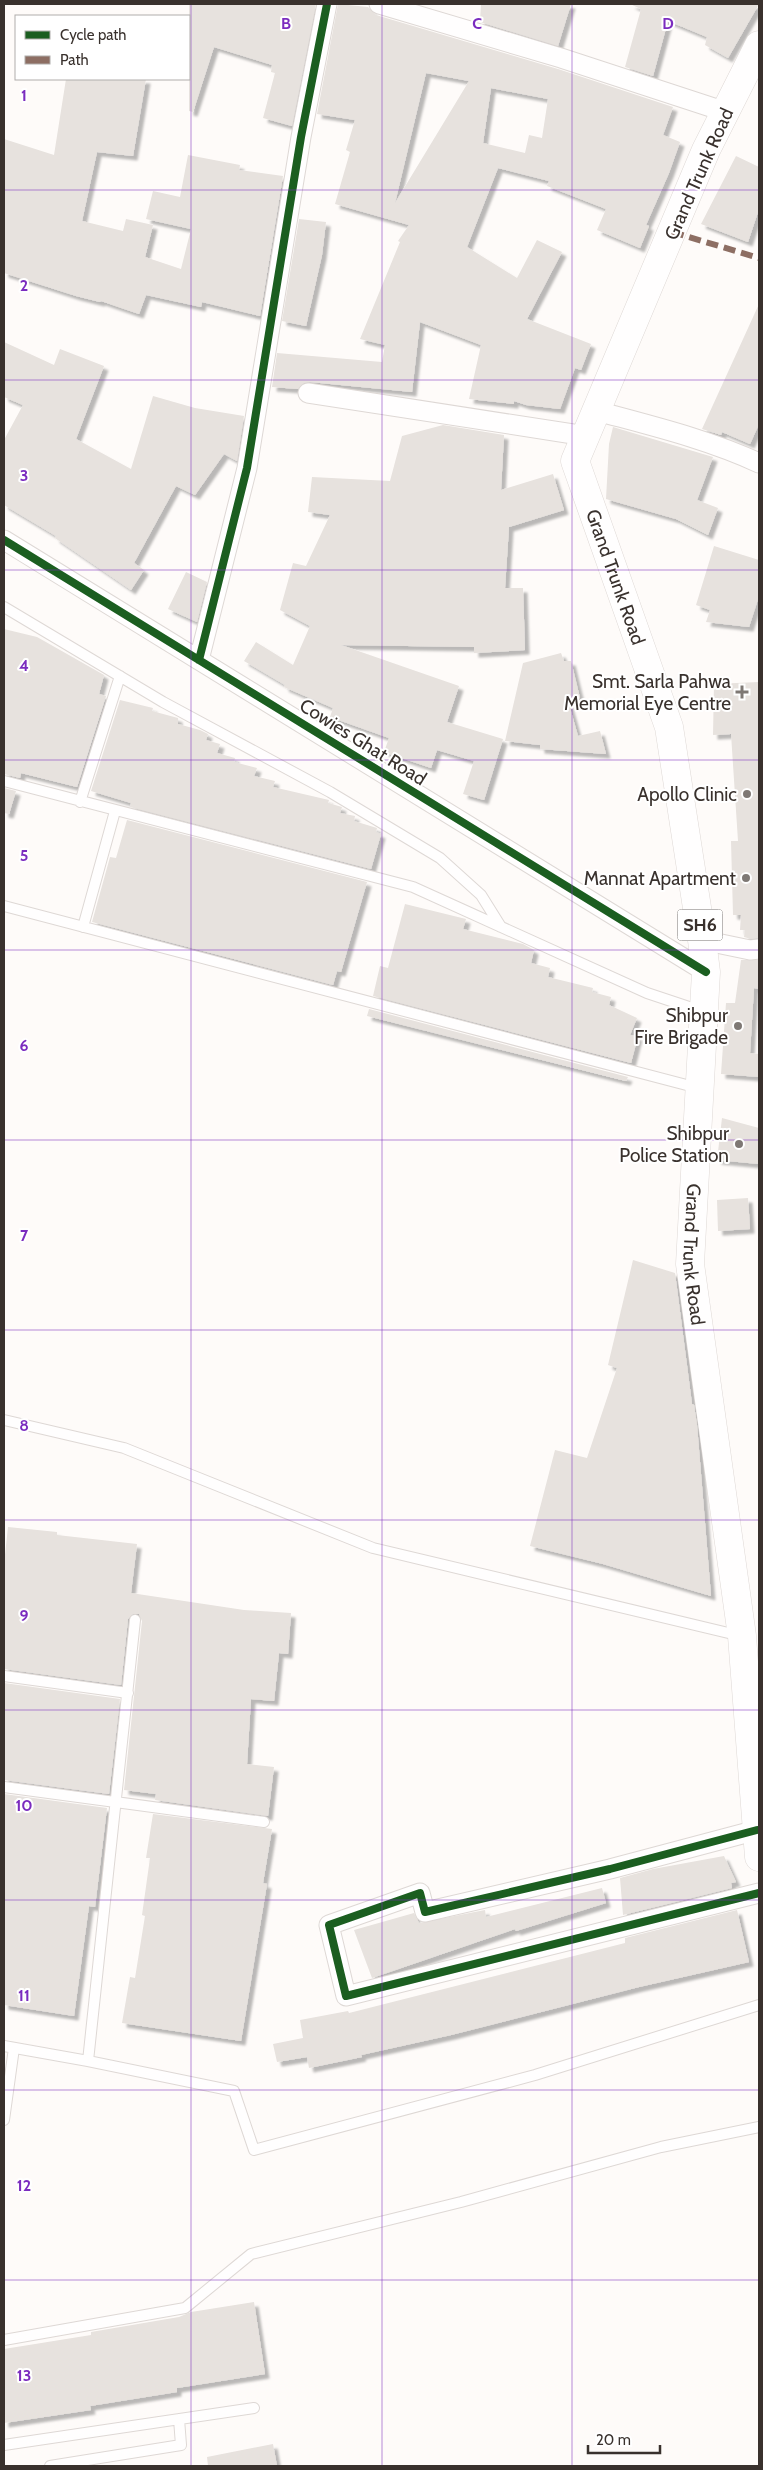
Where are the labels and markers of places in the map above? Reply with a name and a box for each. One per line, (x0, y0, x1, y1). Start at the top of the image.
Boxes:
place label: Smt. Sarla Pahwa Memorial Eye Centre (564, 670, 731, 715)
marker: Smt. Sarla Pahwa Memorial Eye Centre (735, 685, 749, 699)
place label: Apollo Clinic (637, 783, 737, 806)
marker: Apollo Clinic (741, 788, 753, 800)
place label: Mannat Apartment (584, 867, 737, 890)
marker: Mannat Apartment (740, 872, 752, 884)
place label: Shibpur Fire Brigade (634, 1004, 728, 1049)
marker: Shibpur Fire Brigade (732, 1020, 744, 1032)
place label: Shibpur Police Station (619, 1122, 729, 1167)
marker: Shibpur Police Station (733, 1138, 745, 1150)

